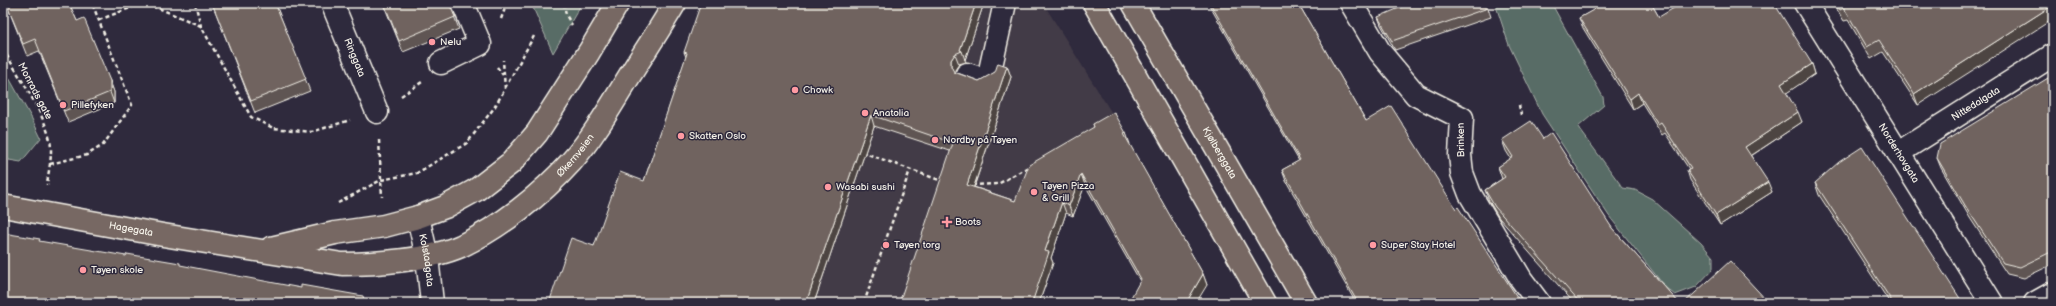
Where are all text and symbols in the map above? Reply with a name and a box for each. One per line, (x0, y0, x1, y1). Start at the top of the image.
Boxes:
street label: Ringgata (341, 36, 368, 79)
place label: Nelu (440, 36, 461, 48)
marker: Nelu (427, 37, 437, 47)
street label: Monrads gate (15, 61, 55, 121)
place label: Chowk (803, 84, 833, 96)
street label: Nittedalgata (1949, 84, 2003, 124)
marker: Chowk (790, 85, 800, 95)
place label: Pillefyken (71, 99, 114, 111)
marker: Pillefyken (58, 100, 68, 110)
place label: Anatolia (873, 107, 909, 119)
marker: Anatolia (860, 108, 870, 118)
street label: Norderhovgata (1876, 121, 1922, 185)
street label: Brinken (1455, 122, 1467, 157)
street label: Kjølberggata (1200, 125, 1239, 181)
place label: Skatten Oslo (689, 130, 746, 142)
street label: Økernveien (554, 131, 597, 179)
marker: Skatten Oslo (676, 131, 686, 141)
place label: Nordby på Tøyen (943, 134, 1018, 146)
marker: Nordby på Tøyen (930, 135, 940, 145)
place label: Tøyen Pizza & Grill (1042, 180, 1095, 204)
place label: Wasabi sushi (836, 181, 895, 193)
marker: Wasabi sushi (823, 182, 833, 192)
marker: Tøyen Pizza & Grill (1029, 187, 1039, 197)
place label: Boots (955, 216, 981, 228)
marker: Boots (942, 217, 952, 227)
street label: Hagegata (108, 219, 154, 239)
street label: Kolstadgata (416, 233, 436, 287)
place label: Tøyen torg (894, 239, 940, 251)
place label: Super Stay Hotel (1381, 239, 1455, 251)
marker: Tøyen torg (881, 240, 891, 250)
marker: Super Stay Hotel (1368, 240, 1378, 250)
place label: Tøyen skole (91, 264, 143, 276)
marker: Tøyen skole (78, 265, 88, 275)

